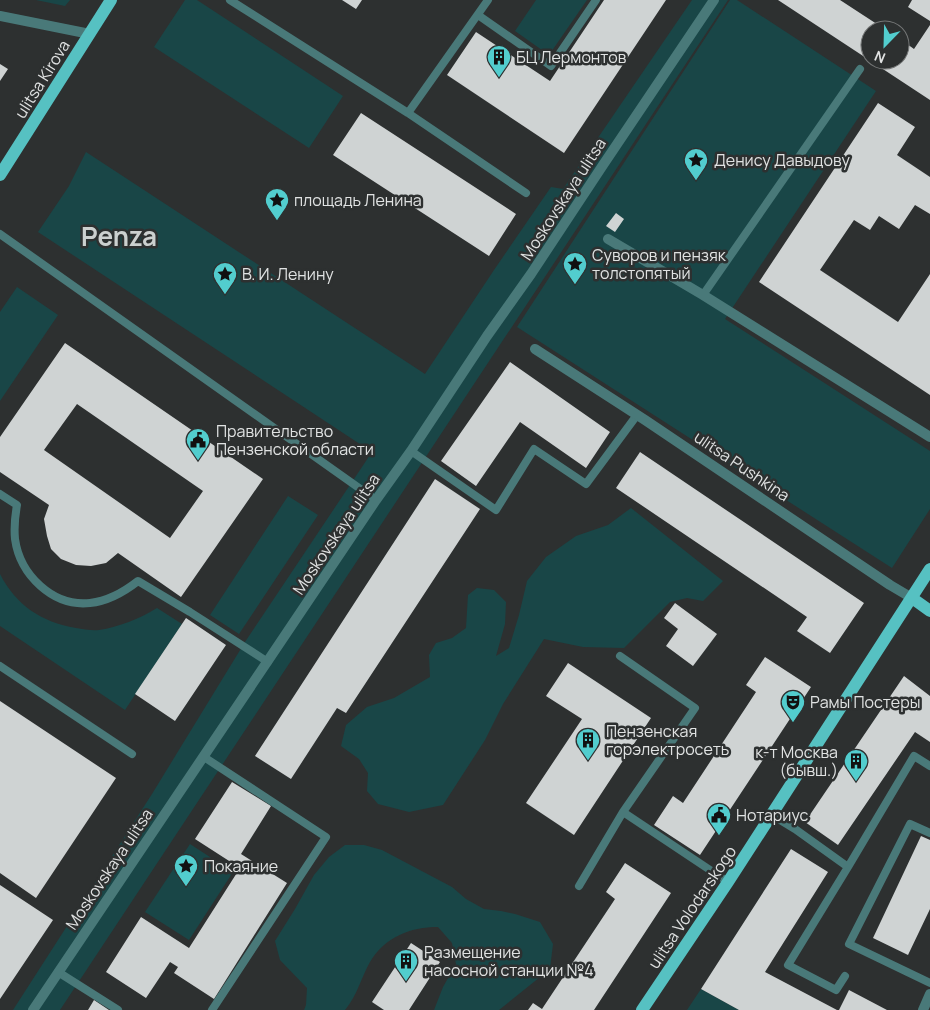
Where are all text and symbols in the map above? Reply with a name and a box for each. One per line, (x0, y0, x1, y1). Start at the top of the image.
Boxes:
north arrow (860, 20, 910, 70)
street label: ulitsa Kirova (9, 36, 75, 122)
building icon: БЦ Лермонтов (486, 44, 512, 78)
place label: БЦ Лермонтов (516, 46, 627, 68)
text: N (871, 47, 888, 68)
street label: Moskovskaya ulitsa (515, 134, 611, 264)
place icon: Денису Давыдову (683, 147, 709, 181)
place label: Денису Давыдову (714, 149, 850, 171)
place icon: площадь Ленина (264, 187, 290, 221)
place label: площадь Ленина (294, 189, 422, 211)
district label: Penza (81, 218, 157, 254)
place label: Суворов и пензяк толстопятый (592, 244, 727, 284)
place icon: Суворов и пензяк толстопятый (562, 251, 588, 285)
place icon: В. И. Ленину (212, 261, 238, 295)
place label: В. И. Ленину (242, 263, 334, 285)
place label: Правительство Пензенской области (216, 420, 374, 460)
street label: ulitsa Pushkina (690, 426, 794, 506)
public building icon: Правительство Пензенской области (185, 427, 211, 461)
street label: Moskovskaya ulitsa (287, 469, 385, 599)
theatre icon: Рамы Постеры (780, 689, 806, 723)
place label: Рамы Постеры (810, 691, 920, 713)
place label: Пензенская горэлектросеть (606, 720, 729, 760)
building icon: Пензенская горэлектросеть (575, 727, 601, 761)
place label: к-т Москва (бывш.) (755, 741, 838, 781)
building icon: к-т Москва (бывш.) (843, 748, 869, 782)
public building icon: Нотариус (706, 802, 732, 836)
street label: Moskovskaya ulitsa (60, 804, 158, 934)
place label: Нотариус (736, 804, 809, 826)
street label: ulitsa Volodarskogo (643, 841, 741, 973)
place icon: Покаяние (173, 853, 199, 887)
place label: Покаяние (204, 855, 278, 877)
place label: Размещение насосной станции №4 (424, 941, 594, 981)
building icon: Размещение насосной станции №4 (393, 948, 419, 982)

